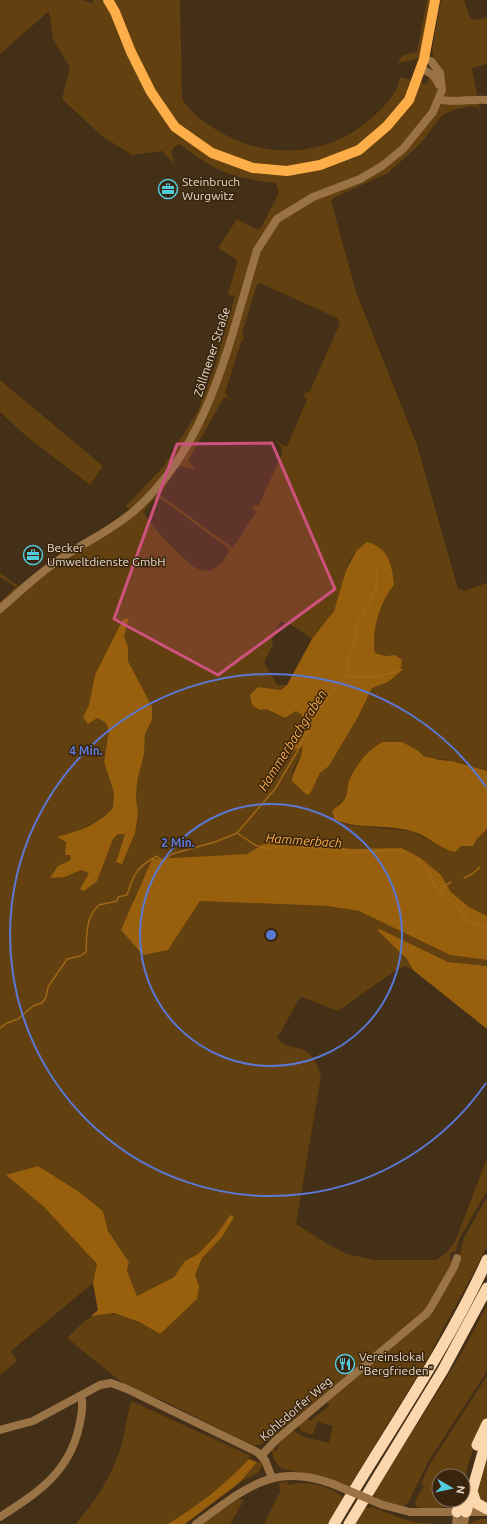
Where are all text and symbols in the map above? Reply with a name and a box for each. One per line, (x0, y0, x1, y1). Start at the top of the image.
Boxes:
place label: Steinbruch Wurgwitz (182, 175, 240, 202)
office icon: Steinbruch Wurgwitz (157, 178, 179, 200)
street label: Zöllmener Straße (191, 305, 232, 398)
place label: Becker Umweltdienste GmbH (47, 541, 166, 568)
office icon: Becker Umweltdienste GmbH (22, 544, 44, 566)
water label: Hammerbachgraben (255, 687, 329, 793)
text: 4 Min. (69, 744, 103, 757)
water label: Hammerbach (265, 830, 343, 850)
text: 2 Min. (161, 836, 195, 849)
centre of rings (264, 928, 278, 942)
place label: Vereinslokal "Bergfrieden" (359, 1350, 433, 1377)
restaurant icon: Vereinslokal "Bergfrieden" (334, 1353, 356, 1375)
street label: Kohlsdorfer Weg (257, 1374, 334, 1443)
north arrow (431, 1468, 471, 1508)
text: N (454, 1485, 467, 1495)

